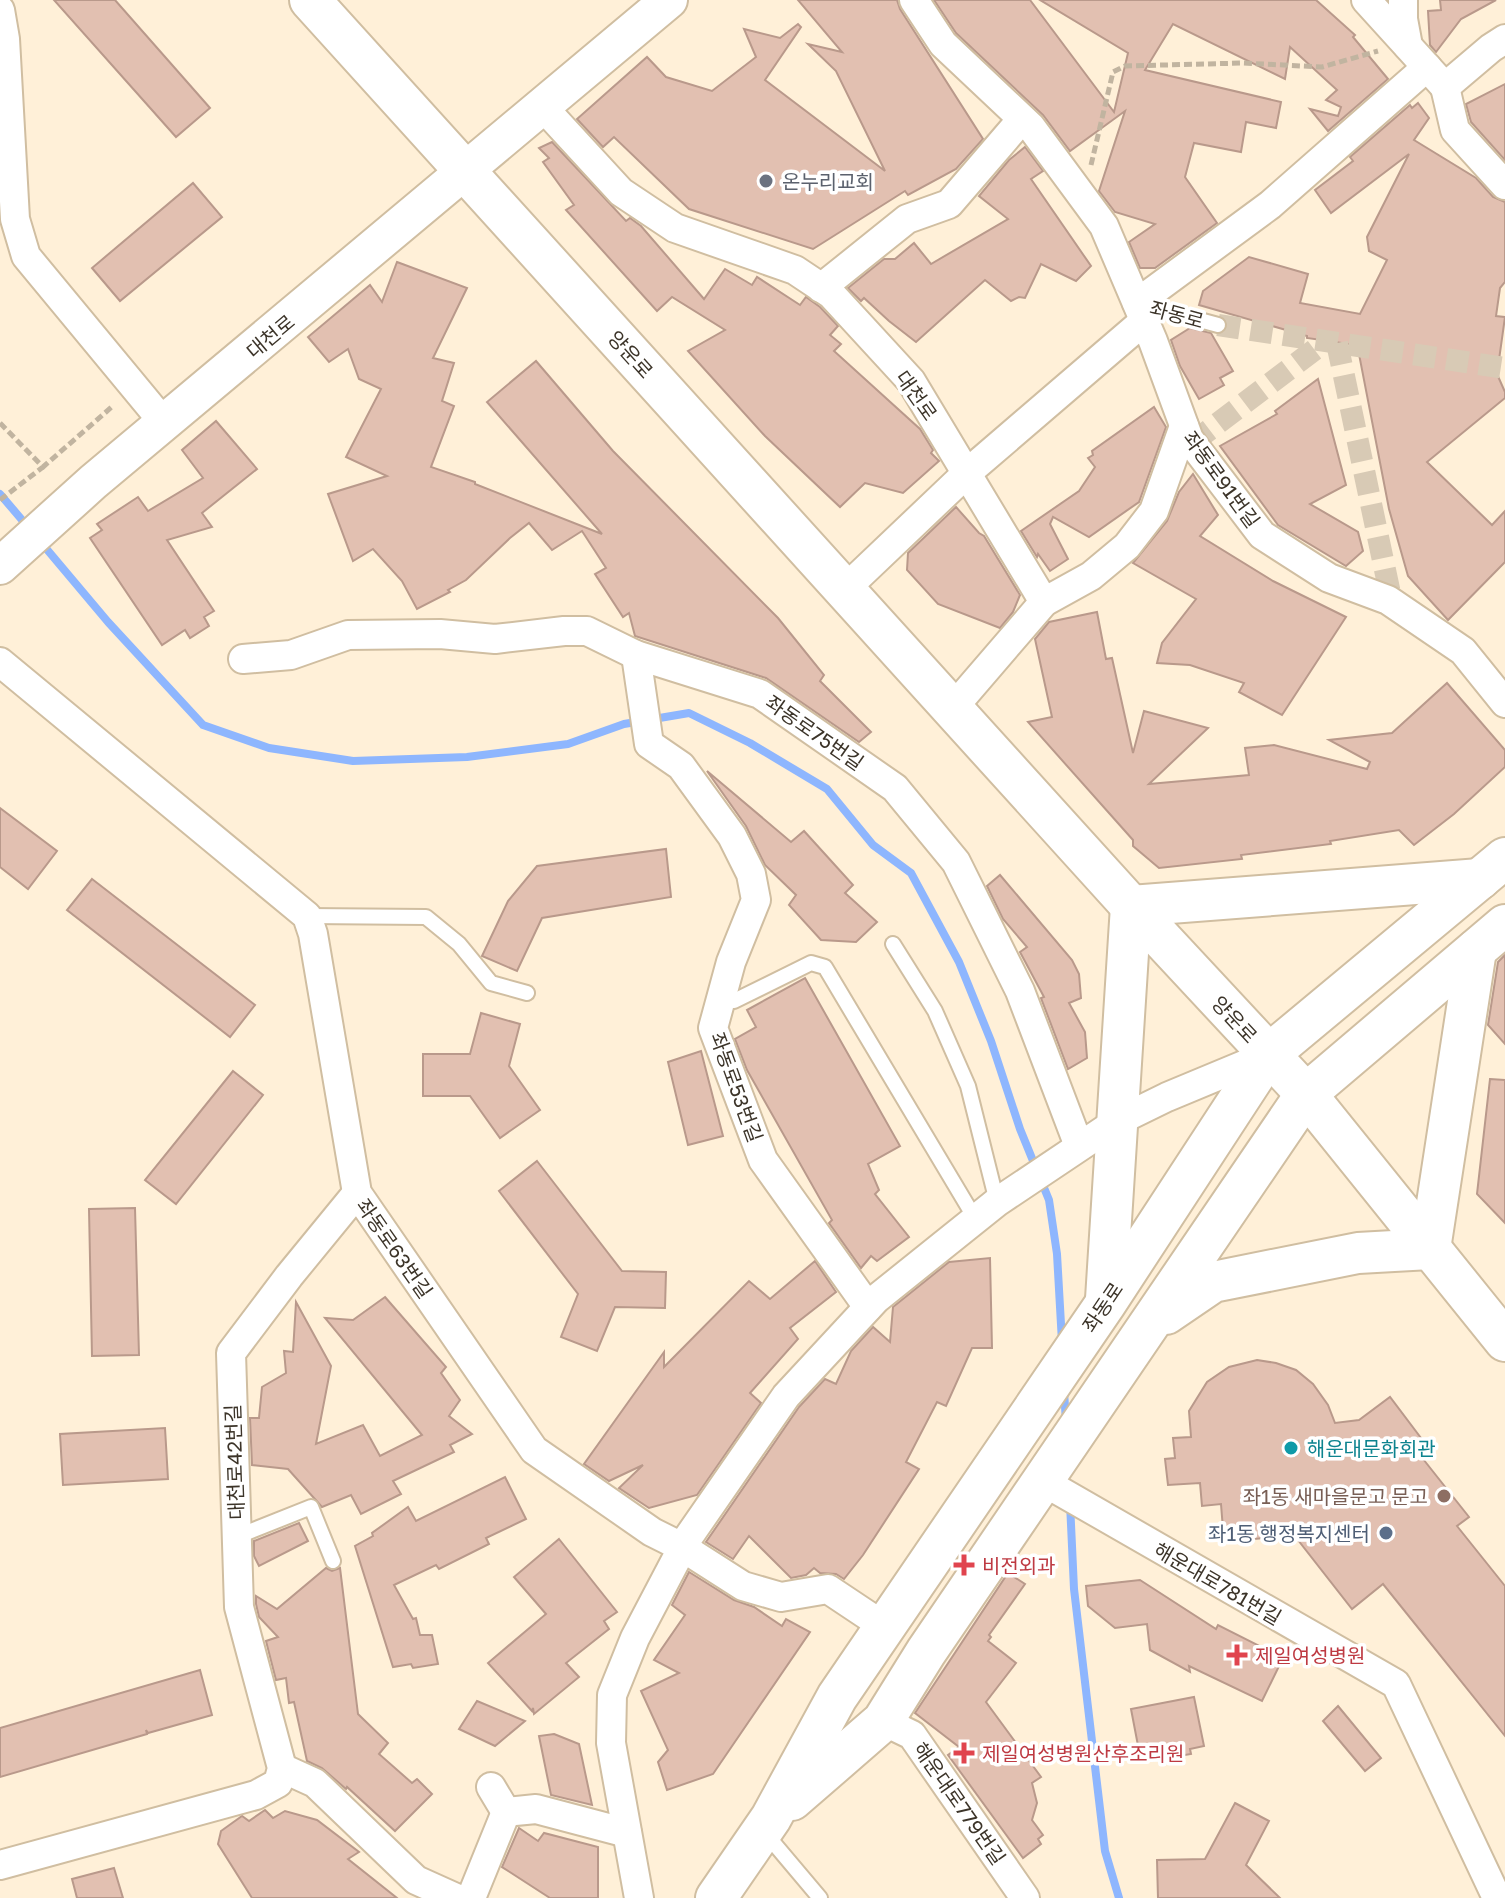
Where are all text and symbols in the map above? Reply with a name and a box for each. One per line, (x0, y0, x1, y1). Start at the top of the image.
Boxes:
place label: 온누리교회 (782, 169, 874, 193)
marker: 온누리교회 (757, 172, 775, 190)
street label: 좌동로 (1147, 295, 1207, 333)
street label: 대천로 (241, 309, 299, 363)
street label: 양운로 (604, 325, 658, 383)
street label: 대천로 (891, 366, 943, 424)
street label: 좌동로91번길 (1179, 426, 1265, 532)
street label: 좌동로75번길 (761, 689, 869, 775)
street label: 양운로 (1207, 991, 1263, 1047)
street label: 좌동로53번길 (706, 1029, 768, 1145)
street label: 좌동로63번길 (352, 1194, 438, 1302)
street label: 좌동로 (1077, 1277, 1127, 1337)
street label: 대천로42번길 (220, 1404, 248, 1520)
place label: 해운대문화회관 (1307, 1436, 1436, 1460)
marker: 해운대문화회관 (1282, 1439, 1300, 1457)
place label: 좌1동 새마을문고 문고 (1243, 1484, 1428, 1508)
marker: 좌1동 새마을문고 문고 (1435, 1487, 1453, 1505)
place label: 좌1동 행정복지센터 (1208, 1521, 1370, 1545)
marker: 좌1동 행정복지센터 (1377, 1524, 1395, 1542)
street label: 해운대로781번길 (1150, 1537, 1286, 1629)
place label: 비전외과 (982, 1553, 1056, 1577)
marker: 비전외과 (953, 1554, 975, 1576)
place label: 제일여성병원 (1255, 1643, 1365, 1667)
marker: 제일여성병원 (1226, 1644, 1248, 1666)
street label: 해운대로779번길 (909, 1737, 1011, 1869)
place label: 제일여성병원산후조리원 (982, 1741, 1184, 1765)
marker: 제일여성병원산후조리원 (953, 1742, 975, 1764)

